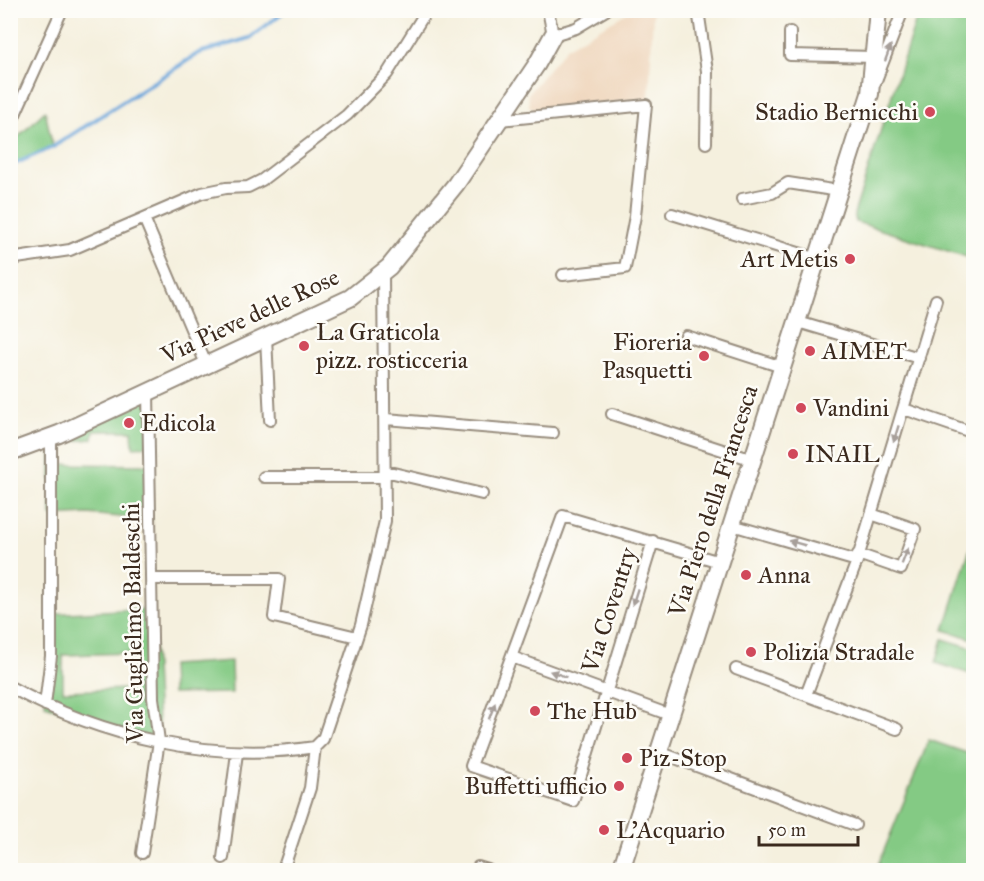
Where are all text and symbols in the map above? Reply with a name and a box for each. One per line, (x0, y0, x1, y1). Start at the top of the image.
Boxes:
one-way arrow (884, 44, 894, 62)
place label: Stadio Bernicchi (755, 97, 918, 127)
marker: Stadio Bernicchi (923, 105, 937, 119)
place label: Art Metis (740, 244, 838, 274)
marker: Art Metis (843, 252, 857, 266)
street label: Via Pieve delle Rose (155, 262, 344, 371)
place label: La Graticola pizz. rosticceria (315, 317, 469, 375)
place label: Fioreria Pasquetti (602, 327, 693, 385)
place label: AIMET (821, 336, 907, 366)
marker: La Graticola pizz. rosticceria (297, 339, 311, 353)
marker: AIMET (803, 344, 817, 358)
marker: Fioreria Pasquetti (697, 349, 711, 363)
street label: Via Piero della Francesca (661, 381, 765, 622)
place label: Vandini (812, 393, 890, 423)
marker: Vandini (794, 401, 808, 415)
place label: Edicola (141, 408, 217, 438)
marker: Edicola (122, 416, 136, 430)
one-way arrow (891, 425, 900, 443)
place label: INAIL (805, 439, 880, 469)
marker: INAIL (786, 447, 800, 461)
street label: Via Guglielmo Baldeschi (116, 502, 150, 744)
one-way arrow (788, 538, 806, 547)
street label: Via Coventry (574, 543, 644, 677)
one-way arrow (901, 546, 911, 564)
place label: Anna (757, 560, 811, 590)
marker: Anna (739, 568, 753, 582)
one-way arrow (630, 588, 639, 606)
place label: Polizia Stradale (763, 637, 914, 667)
marker: Polizia Stradale (744, 645, 758, 659)
one-way arrow (549, 669, 567, 678)
place label: The Hub (547, 696, 637, 726)
one-way arrow (488, 702, 497, 720)
marker: The Hub (528, 704, 542, 718)
place label: Piz-Stop (639, 743, 727, 773)
marker: Piz-Stop (620, 751, 634, 765)
place label: Buffetti ufficio (465, 771, 607, 801)
marker: Buffetti ufficio (612, 779, 626, 793)
scale bar (759, 809, 858, 847)
place label: L'Acquario (616, 815, 725, 845)
text: 50 m (768, 819, 806, 841)
marker: L'Acquario (597, 823, 611, 837)

